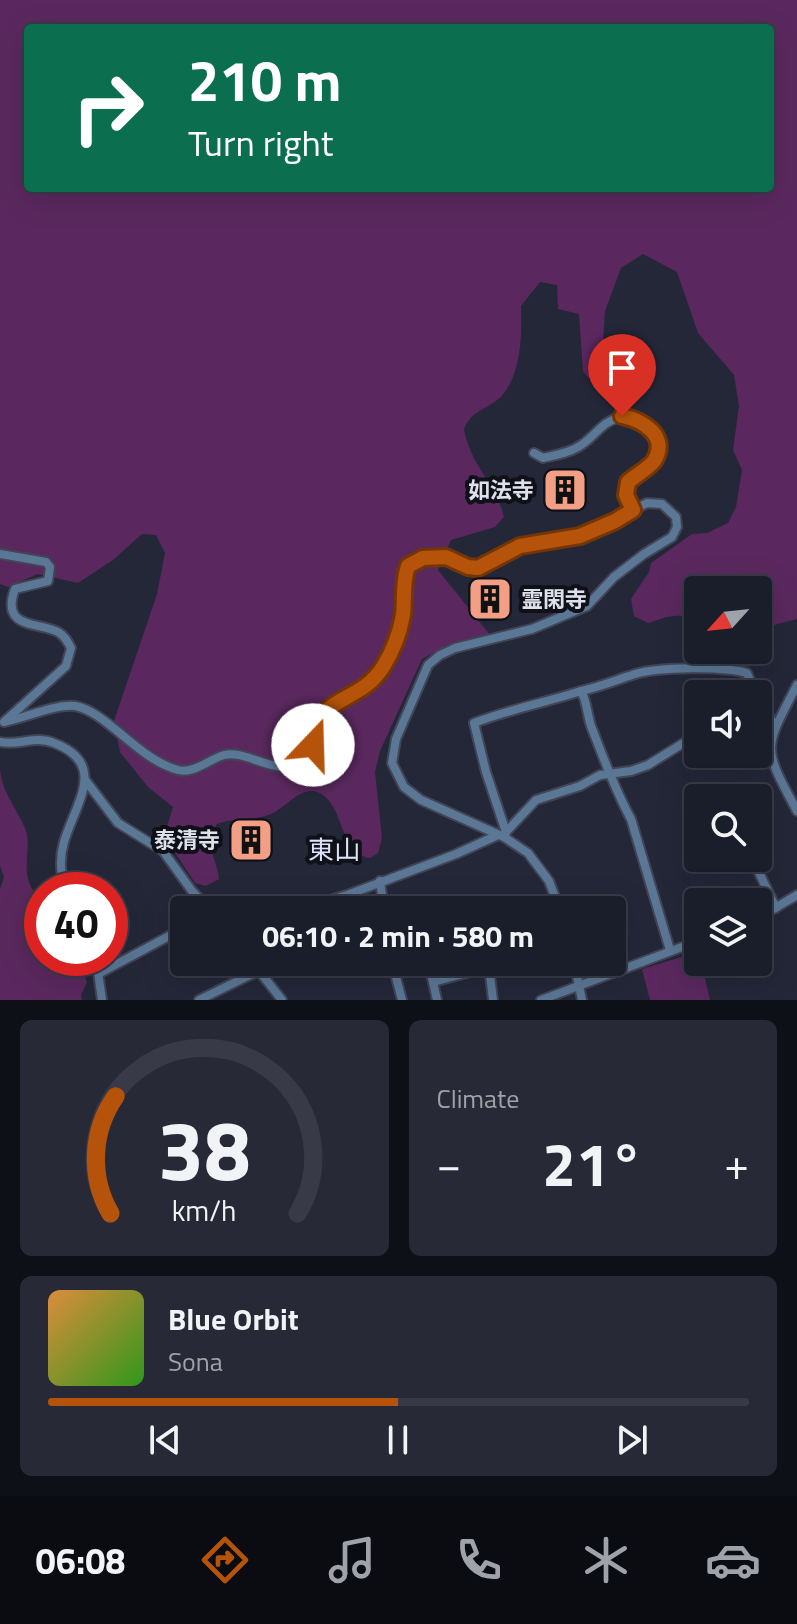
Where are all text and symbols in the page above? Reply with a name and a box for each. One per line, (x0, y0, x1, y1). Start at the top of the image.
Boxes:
text: 210 m (188, 38, 341, 123)
icon: right (56, 56, 160, 160)
text: Turn right (188, 115, 333, 170)
pin (588, 334, 656, 416)
icon: arrive (600, 346, 644, 390)
building icon: 如法寺 (541, 466, 589, 514)
place label: 如法寺 (468, 473, 534, 507)
building icon: 霊閑寺 (466, 575, 514, 623)
north arrow (684, 576, 772, 664)
map controls (684, 576, 772, 976)
place label: 霊閑寺 (521, 582, 587, 616)
button: sound (684, 680, 772, 768)
position arrow (271, 703, 355, 787)
button: search (684, 784, 772, 872)
building icon: 泰清寺 (227, 816, 275, 864)
place label: 泰清寺 (154, 823, 220, 857)
district label: 東山 (308, 830, 360, 869)
speed limit sign: 40 (24, 872, 128, 976)
button: layers (684, 888, 772, 976)
text: 06:10 · 2 min · 580 m (262, 913, 534, 959)
text: Climate (437, 1079, 519, 1118)
text: 38 (158, 1086, 251, 1212)
text: 21° (542, 1118, 643, 1209)
text: − (437, 1130, 461, 1197)
text: + (724, 1130, 749, 1197)
text: km/h (172, 1189, 237, 1232)
text: Blue Orbit (168, 1296, 299, 1342)
text: Sona (168, 1342, 223, 1381)
icon: previous (143, 1418, 187, 1462)
icon: pause (376, 1418, 420, 1462)
icon: next (610, 1418, 654, 1462)
icon: directions (197, 1532, 253, 1588)
icon: music (324, 1532, 380, 1588)
icon: phone (451, 1532, 507, 1588)
icon: climate (578, 1532, 634, 1588)
icon: car (705, 1532, 761, 1588)
text: 06:08 (36, 1533, 125, 1588)

